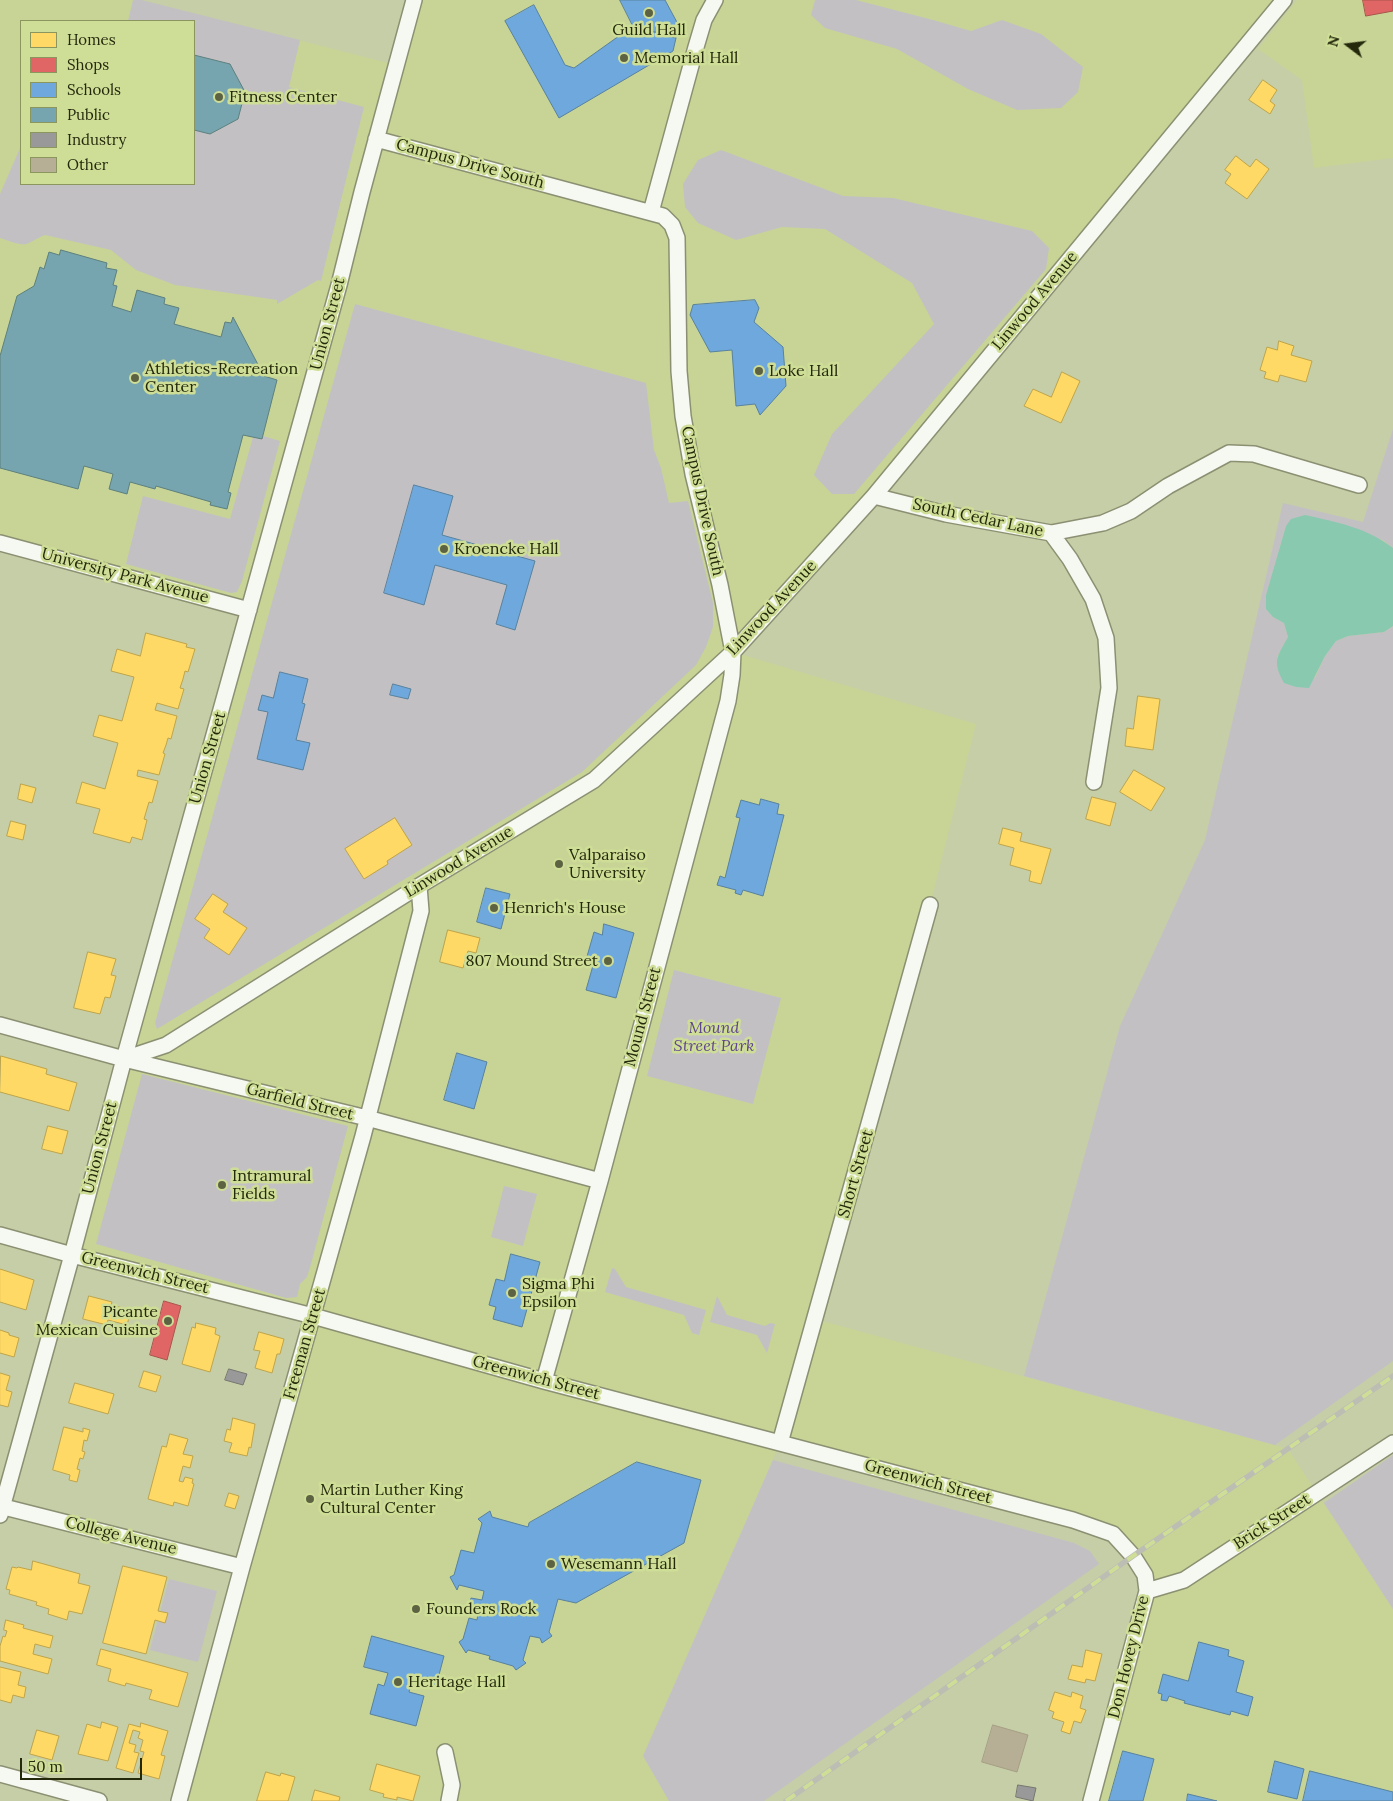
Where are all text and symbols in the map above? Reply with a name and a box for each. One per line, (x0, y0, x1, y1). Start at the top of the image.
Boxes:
marker: Guild Hall (643, 7, 655, 19)
legend (20, 20, 195, 185)
place label: Guild Hall (612, 20, 686, 40)
north arrow (1323, 20, 1373, 70)
text: Homes (67, 30, 116, 49)
text: N (1323, 34, 1344, 49)
place label: Memorial Hall (634, 48, 738, 68)
marker: Memorial Hall (618, 52, 630, 64)
text: Shops (67, 55, 109, 74)
text: Schools (67, 80, 121, 99)
place label: Fitness Center (229, 87, 337, 107)
marker: Fitness Center (213, 91, 225, 103)
text: Public (67, 105, 110, 124)
text: Industry (67, 130, 126, 149)
street label: Campus Drive South (394, 135, 546, 193)
text: Other (67, 155, 108, 174)
street label: Linwood Avenue (988, 248, 1082, 354)
street label: Union Street (306, 276, 350, 372)
place label: Athletics-Recreation Center (145, 359, 298, 397)
place label: Loke Hall (769, 361, 838, 381)
marker: Loke Hall (753, 365, 765, 377)
marker: Athletics-Recreation Center (129, 372, 141, 384)
street label: Campus Drive South (677, 424, 727, 578)
street label: South Cedar Lane (911, 495, 1045, 541)
place label: Kroencke Hall (454, 539, 559, 559)
marker: Kroencke Hall (438, 543, 450, 555)
street label: University Park Avenue (39, 544, 211, 608)
street label: Linwood Avenue (723, 557, 821, 659)
street label: Union Street (186, 710, 230, 806)
street label: Linwood Avenue (402, 822, 516, 902)
place label: Valparaiso University (569, 845, 646, 883)
marker: Valparaiso University (553, 858, 565, 870)
place label: Henrich's House (504, 898, 626, 918)
marker: Henrich's House (488, 902, 500, 914)
place label: 807 Mound Street (466, 951, 598, 971)
marker: 807 Mound Street (602, 955, 614, 967)
street label: Mound Street (620, 965, 666, 1069)
park label: Mound Street Park (674, 1018, 754, 1056)
street label: Garfield Street (245, 1079, 355, 1125)
street label: Union Street (78, 1100, 122, 1196)
street label: Short Street (834, 1128, 878, 1220)
place label: Intramural Fields (232, 1166, 311, 1204)
marker: Intramural Fields (216, 1179, 228, 1191)
street label: Greenwich Street (79, 1248, 211, 1298)
place label: Sigma Phi Epsilon (522, 1274, 595, 1312)
street label: Freeman Street (280, 1286, 330, 1402)
marker: Sigma Phi Epsilon (506, 1287, 518, 1299)
place label: Picante Mexican Cuisine (36, 1302, 158, 1340)
marker: Picante Mexican Cuisine (162, 1315, 174, 1327)
street label: Greenwich Street (470, 1352, 602, 1404)
street label: Greenwich Street (862, 1456, 994, 1508)
place label: Martin Luther King Cultural Center (320, 1480, 463, 1518)
street label: Brick Street (1230, 1490, 1314, 1554)
marker: Martin Luther King Cultural Center (304, 1493, 316, 1505)
street label: College Avenue (63, 1513, 179, 1559)
place label: Wesemann Hall (561, 1554, 677, 1574)
marker: Wesemann Hall (545, 1558, 557, 1570)
street label: Don Hovey Drive (1104, 1594, 1154, 1720)
place label: Founders Rock (426, 1599, 536, 1619)
marker: Founders Rock (410, 1603, 422, 1615)
place label: Heritage Hall (408, 1672, 506, 1692)
marker: Heritage Hall (392, 1676, 404, 1688)
scale bar (22, 1748, 145, 1780)
text: 50 m (28, 1757, 63, 1776)

